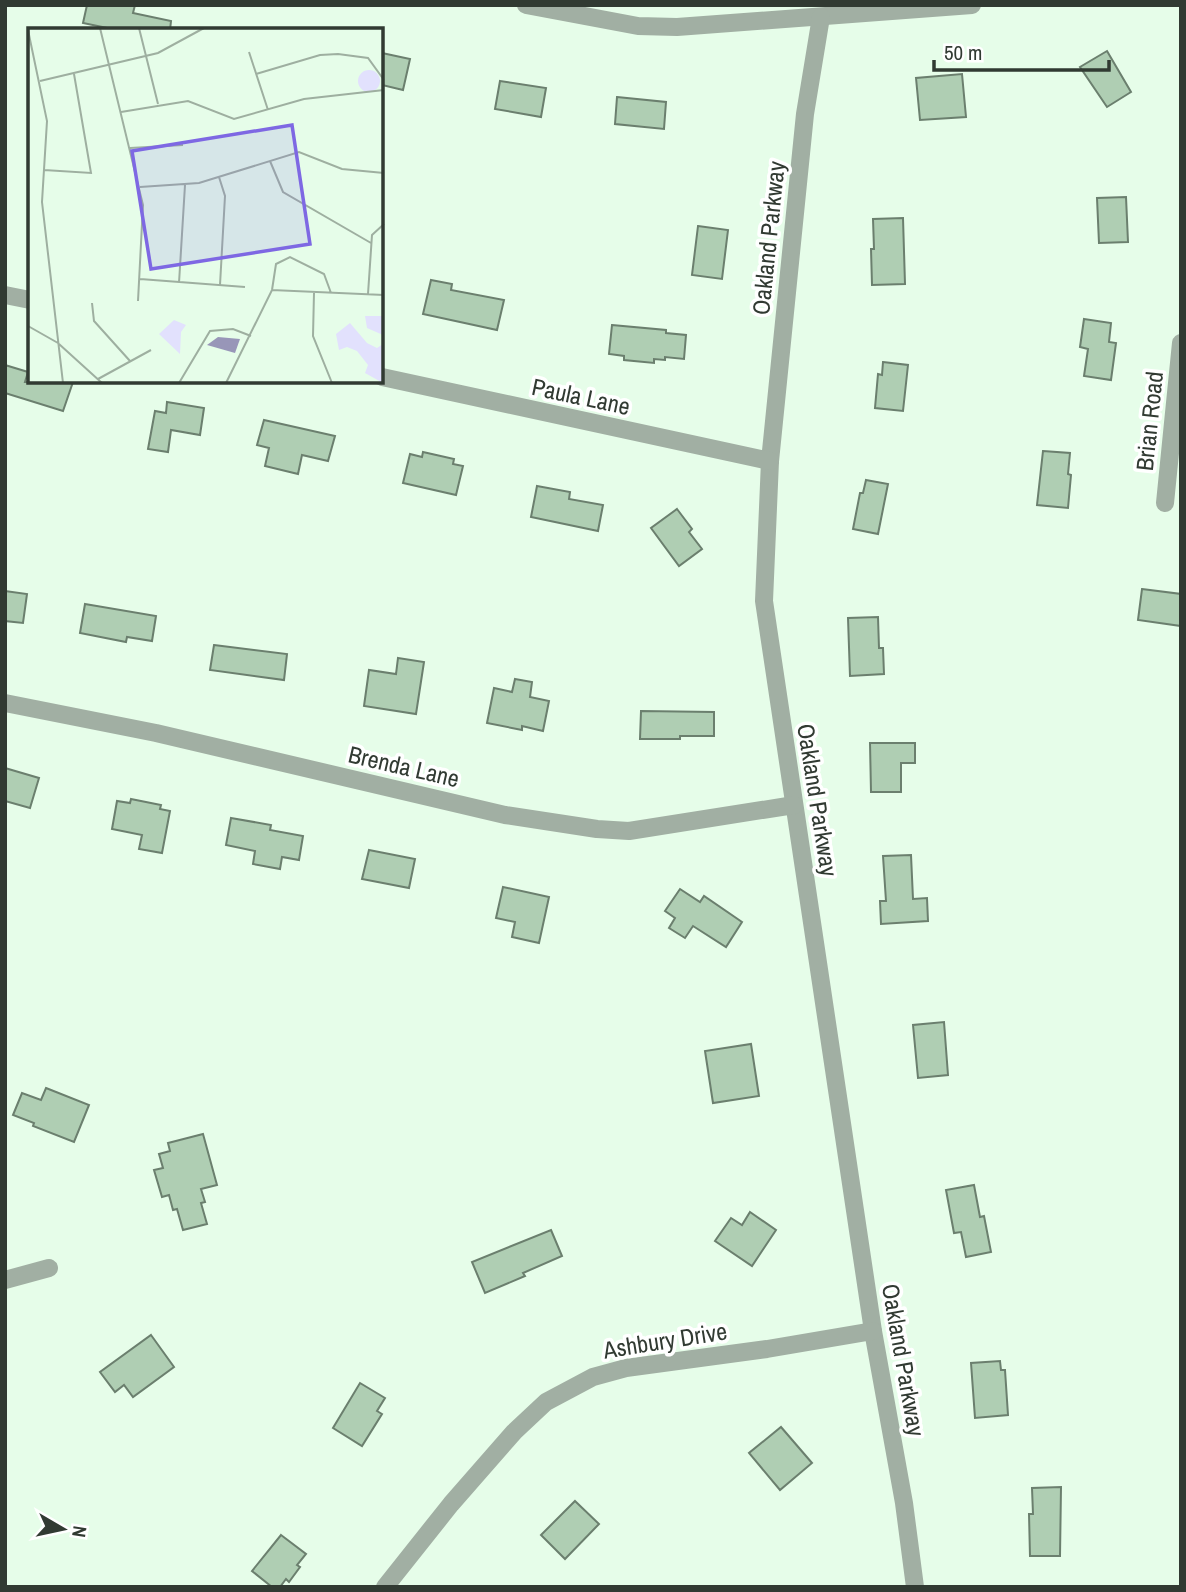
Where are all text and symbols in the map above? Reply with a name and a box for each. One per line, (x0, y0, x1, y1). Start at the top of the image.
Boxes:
inset map (28, 28, 383, 383)
scale bar (934, 28, 1109, 72)
text: 50 m (944, 38, 982, 67)
street label: Oakland Parkway (744, 159, 792, 316)
street label: Paula Lane (529, 370, 633, 422)
street label: Brian Road (1128, 370, 1170, 472)
street label: Oakland Parkway (790, 721, 846, 879)
street label: Brenda Lane (345, 738, 463, 794)
street label: Oakland Parkway (875, 1281, 933, 1439)
street label: Ashbury Drive (600, 1314, 729, 1366)
north arrow (28, 1494, 98, 1564)
text: N (66, 1524, 94, 1539)

